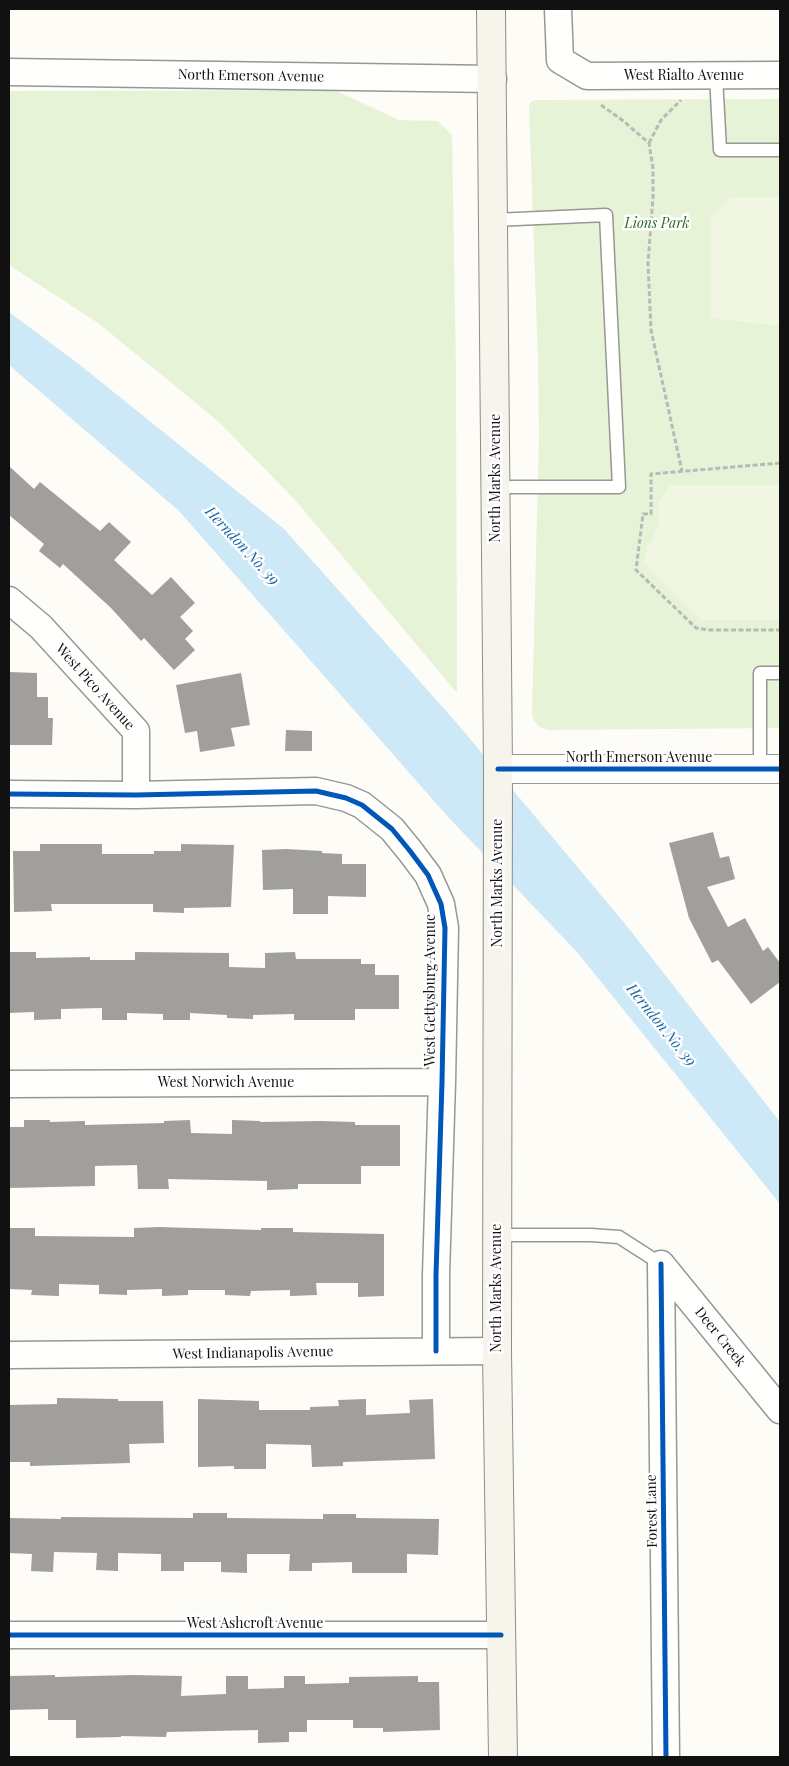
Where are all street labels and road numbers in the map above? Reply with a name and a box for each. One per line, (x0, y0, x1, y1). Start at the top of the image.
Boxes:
street label: North Emerson Avenue (178, 66, 324, 86)
street label: West Rialto Avenue (624, 68, 744, 84)
street label: North Marks Avenue (488, 414, 504, 542)
street label: West Pico Avenue (52, 641, 138, 733)
street label: North Emerson Avenue (566, 750, 712, 766)
street label: North Marks Avenue (490, 819, 506, 947)
street label: West Gettysburg Avenue (423, 914, 439, 1066)
street label: West Norwich Avenue (158, 1075, 294, 1091)
street label: North Marks Avenue (489, 1224, 505, 1352)
street label: Deer Creek (691, 1304, 749, 1370)
street label: West Indianapolis Avenue (172, 1343, 334, 1363)
street label: Forest Lane (643, 1474, 661, 1548)
street label: West Ashcroft Avenue (187, 1616, 323, 1632)

